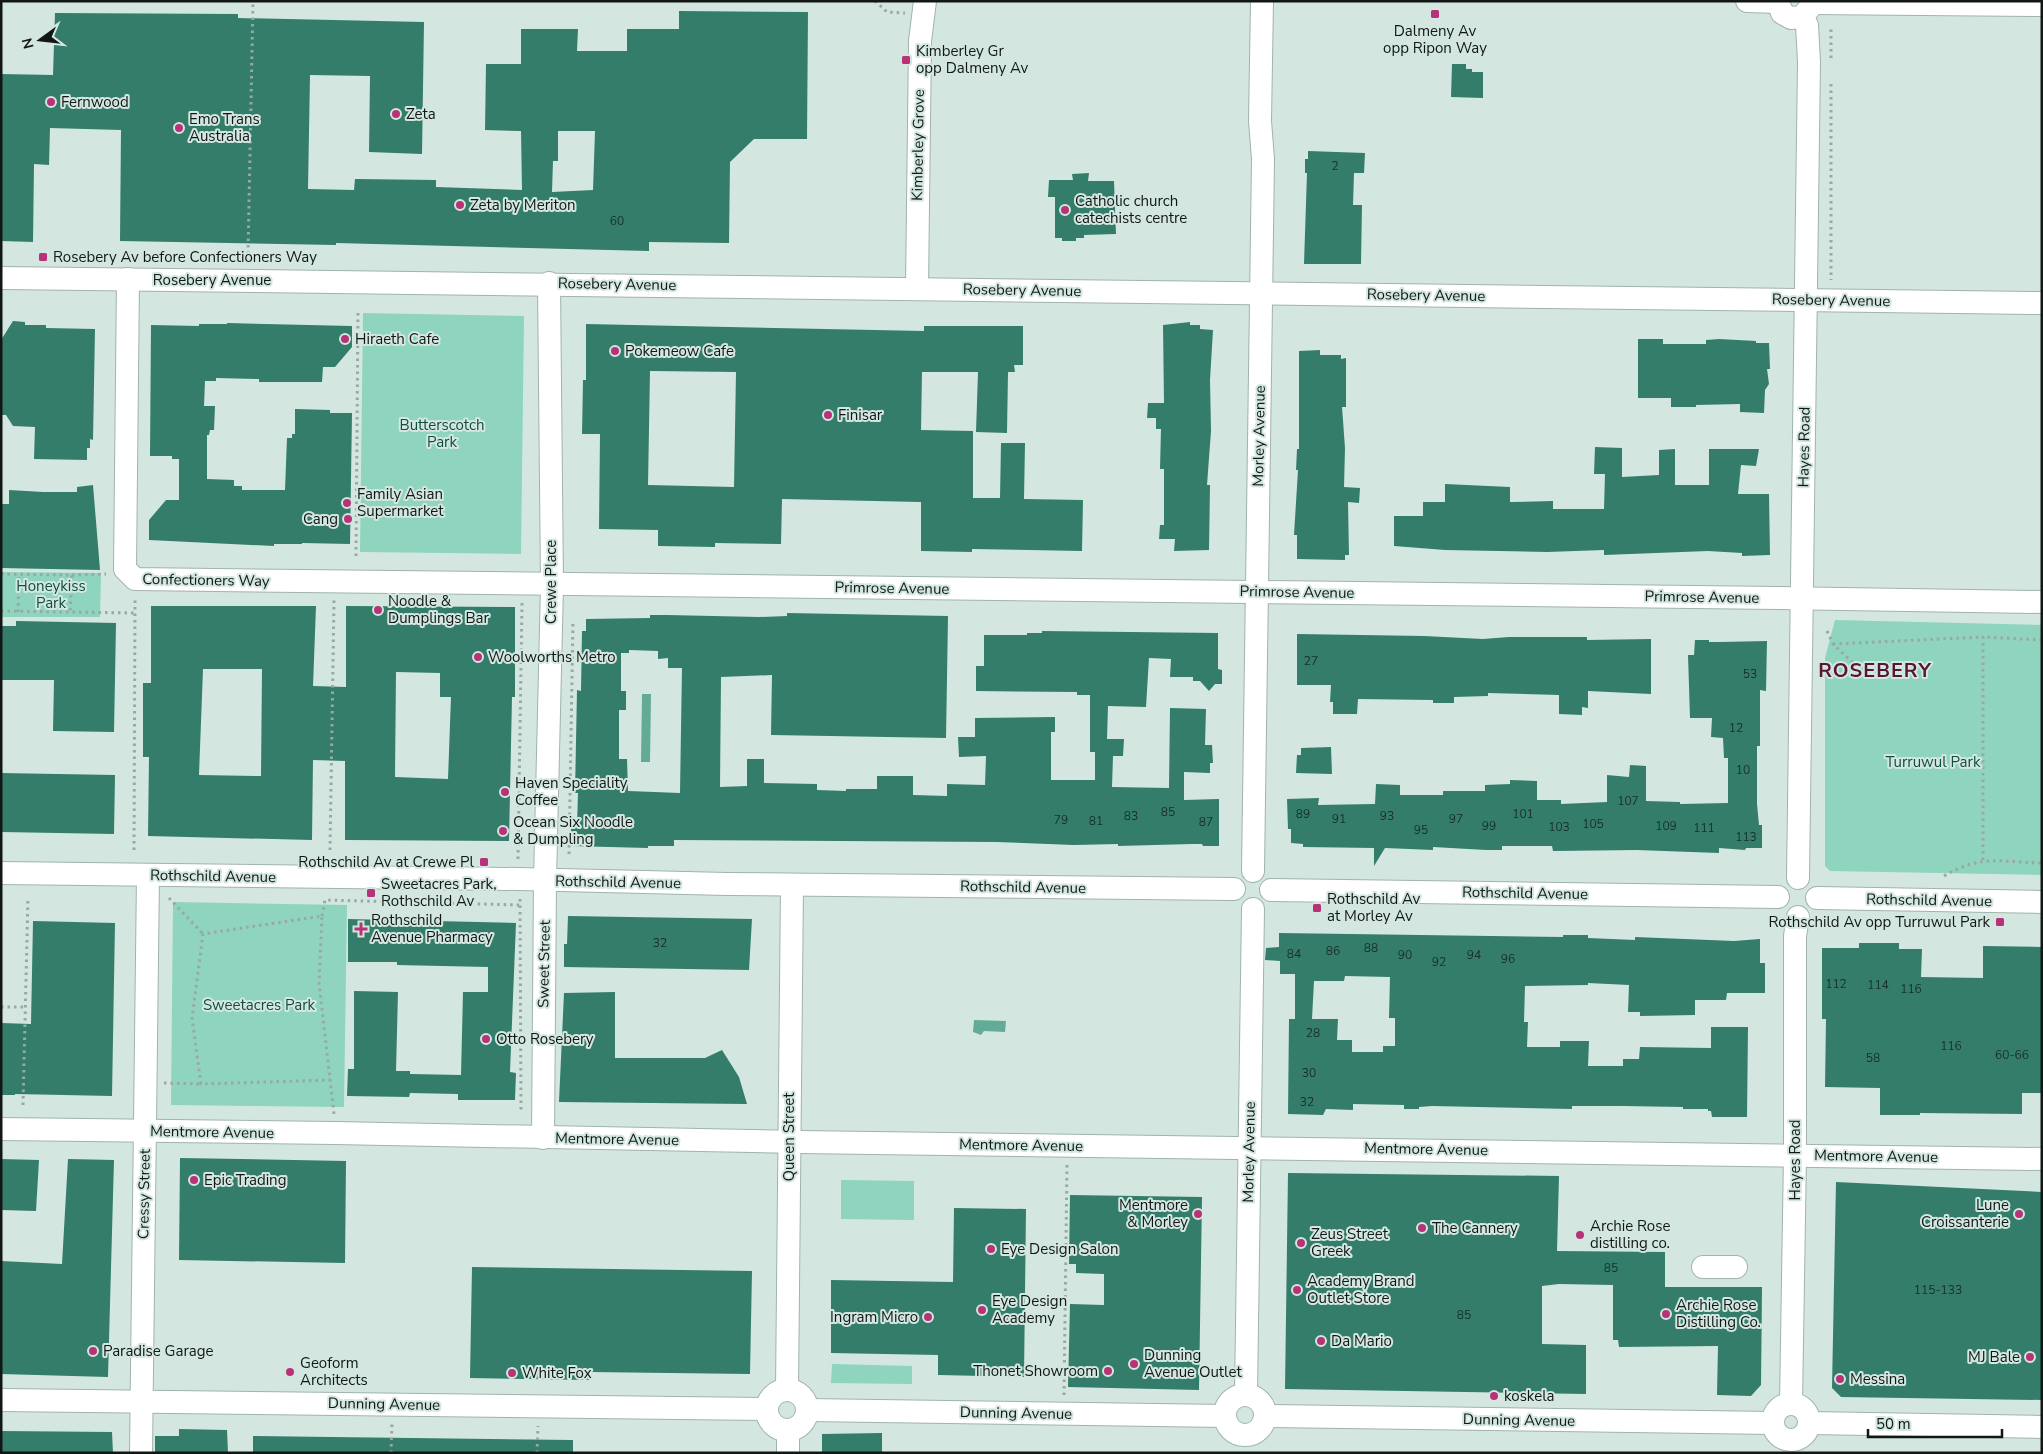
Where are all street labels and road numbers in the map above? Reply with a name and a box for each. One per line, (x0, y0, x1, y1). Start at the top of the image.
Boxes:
street label: Kimberley Grove (907, 89, 929, 201)
street label: Rosebery Avenue (153, 270, 271, 290)
street label: Rosebery Avenue (558, 273, 676, 295)
street label: Rosebery Avenue (963, 279, 1081, 301)
street label: Rosebery Avenue (1367, 284, 1485, 306)
street label: Rosebery Avenue (1772, 289, 1890, 311)
street label: Morley Avenue (1248, 385, 1270, 487)
street label: Hayes Road (1793, 406, 1815, 488)
street label: Crewe Place (541, 540, 561, 624)
street label: Confectioners Way (142, 569, 270, 591)
street label: Primrose Avenue (834, 577, 950, 599)
street label: Primrose Avenue (1239, 581, 1355, 603)
street label: Primrose Avenue (1644, 586, 1760, 608)
street label: Rothschild Avenue (150, 865, 276, 887)
street label: Rothschild Avenue (555, 871, 681, 893)
street label: Rothschild Avenue (960, 876, 1086, 898)
street label: Rothschild Avenue (1462, 882, 1588, 904)
street label: Rothschild Avenue (1866, 889, 1992, 911)
street label: Sweet Street (533, 919, 555, 1008)
street label: Queen Street (779, 1092, 799, 1182)
street label: Morley Avenue (1238, 1101, 1260, 1203)
street label: Hayes Road (1785, 1120, 1805, 1200)
street label: Mentmore Avenue (150, 1121, 274, 1143)
street label: Mentmore Avenue (555, 1128, 679, 1150)
street label: Mentmore Avenue (959, 1134, 1083, 1156)
street label: Mentmore Avenue (1364, 1138, 1488, 1160)
street label: Mentmore Avenue (1814, 1145, 1938, 1167)
street label: Cressy Street (133, 1148, 155, 1239)
street label: Dunning Avenue (328, 1393, 440, 1415)
street label: Dunning Avenue (960, 1402, 1072, 1424)
street label: Dunning Avenue (1463, 1409, 1575, 1431)

